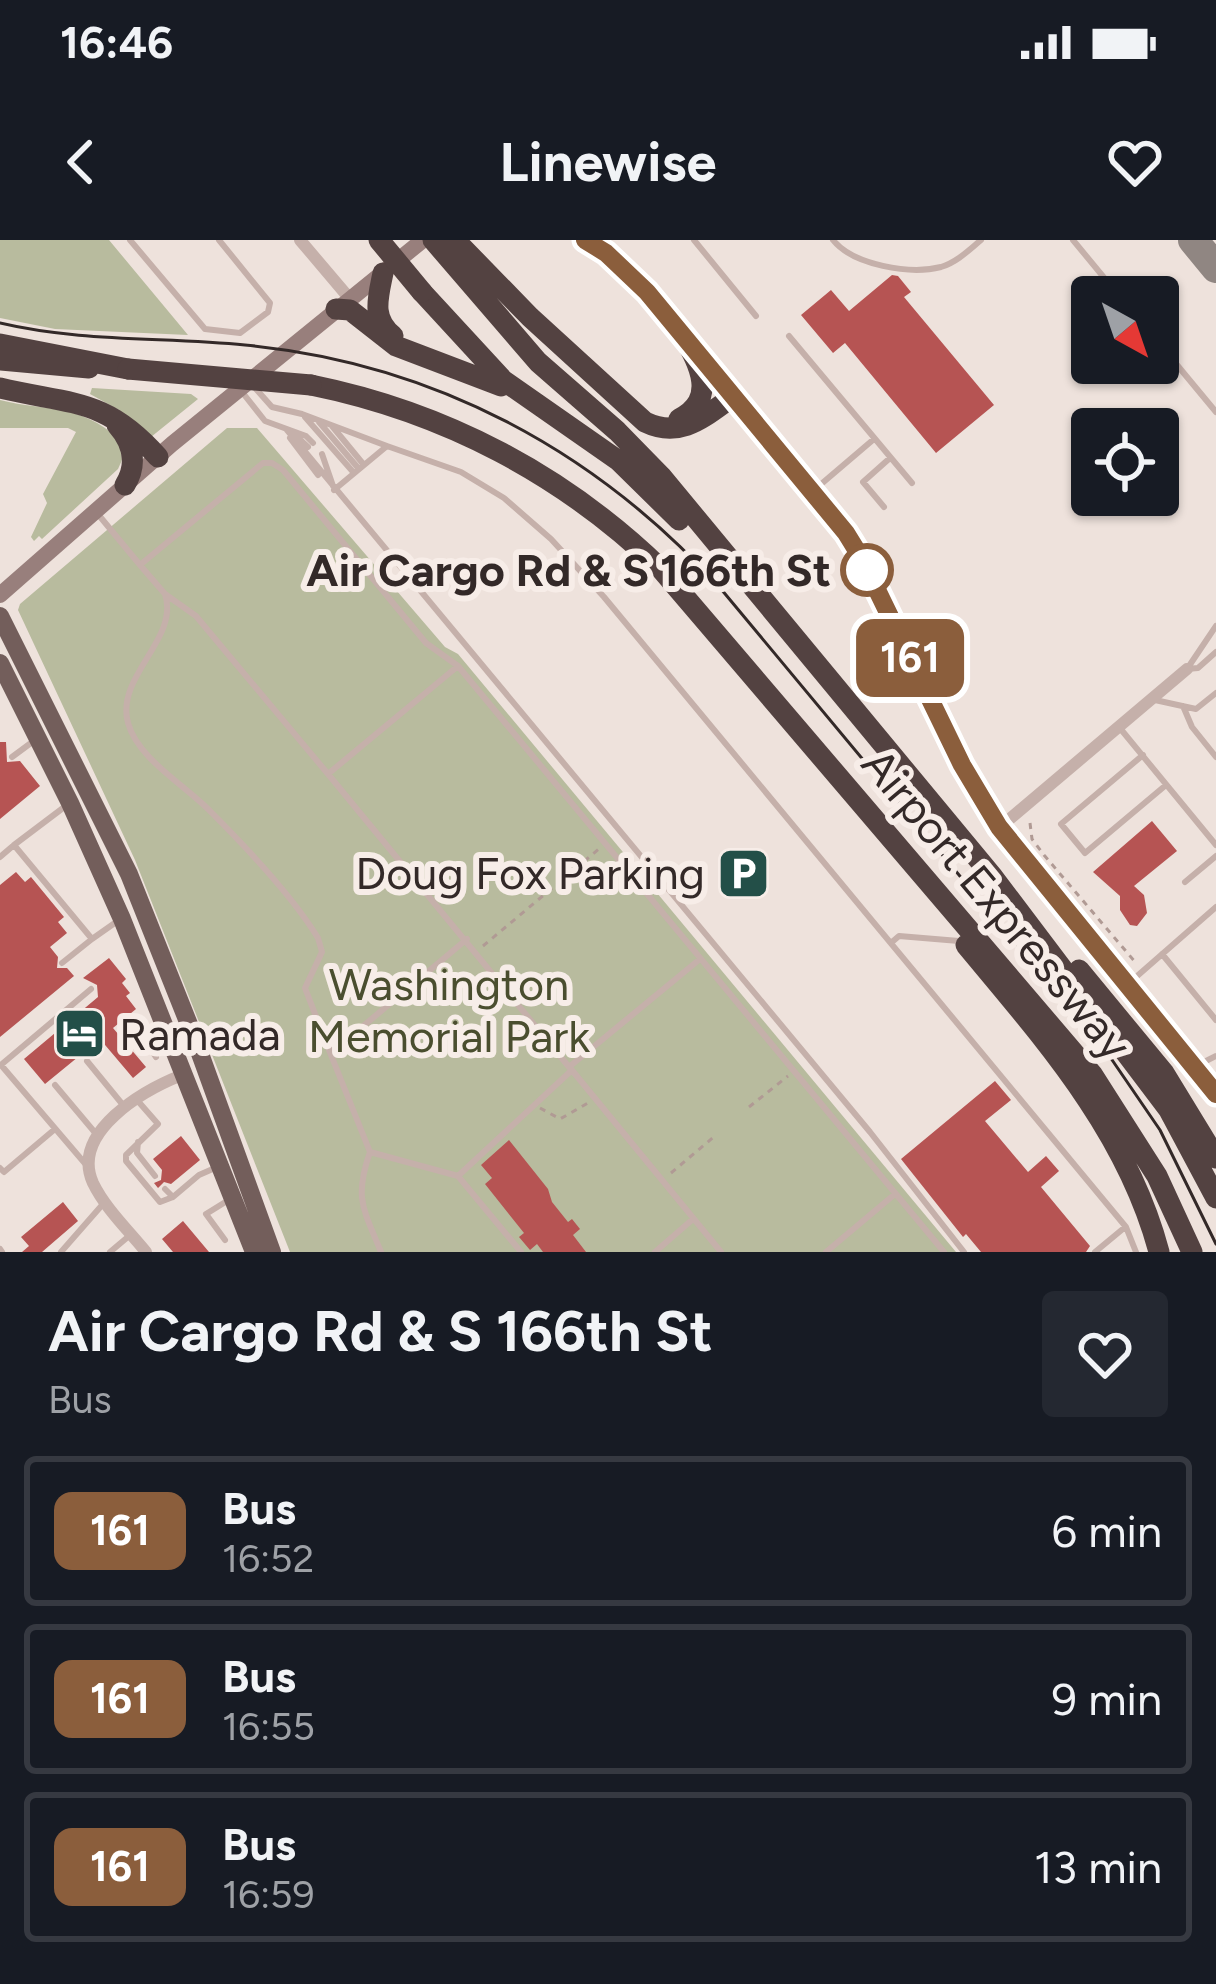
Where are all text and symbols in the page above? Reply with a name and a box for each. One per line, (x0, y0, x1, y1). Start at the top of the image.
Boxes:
text: 16:46 (60, 15, 173, 69)
icon: back (48, 129, 114, 195)
icon: heart (1102, 129, 1168, 195)
text: Linewise (500, 130, 716, 195)
north arrow (1071, 276, 1179, 384)
map controls (1071, 276, 1179, 516)
button: locate (1071, 408, 1179, 516)
place label: Air Cargo Rd & S 166th St (306, 543, 831, 597)
marker: Air Cargo Rd & S 166th St (842, 545, 892, 595)
line badge: 161 (841, 619, 979, 697)
text: 161 (880, 632, 940, 683)
street label: Airport Expressway (851, 737, 1143, 1071)
parking icon: Doug Fox Parking (716, 845, 772, 901)
place label: Doug Fox Parking (355, 846, 705, 900)
park label: Washington Memorial Park (308, 957, 590, 1063)
hotel icon: Ramada (52, 1006, 108, 1062)
place label: Ramada (119, 1007, 281, 1061)
button: heart (1042, 1291, 1168, 1417)
text: Air Cargo Rd & S 166th St (48, 1297, 713, 1365)
text: Bus (48, 1376, 112, 1423)
text: Bus (222, 1481, 296, 1535)
text: 6 min (1052, 1504, 1162, 1558)
text: 161 (90, 1505, 150, 1556)
text: 16:52 (222, 1535, 314, 1582)
text: Bus (222, 1649, 296, 1703)
text: 9 min (1052, 1672, 1162, 1726)
text: 161 (90, 1673, 150, 1724)
text: 16:55 (222, 1703, 315, 1750)
text: Bus (222, 1817, 296, 1871)
text: 13 min (1034, 1840, 1162, 1894)
text: 161 (90, 1841, 150, 1892)
text: 16:59 (222, 1871, 315, 1918)

